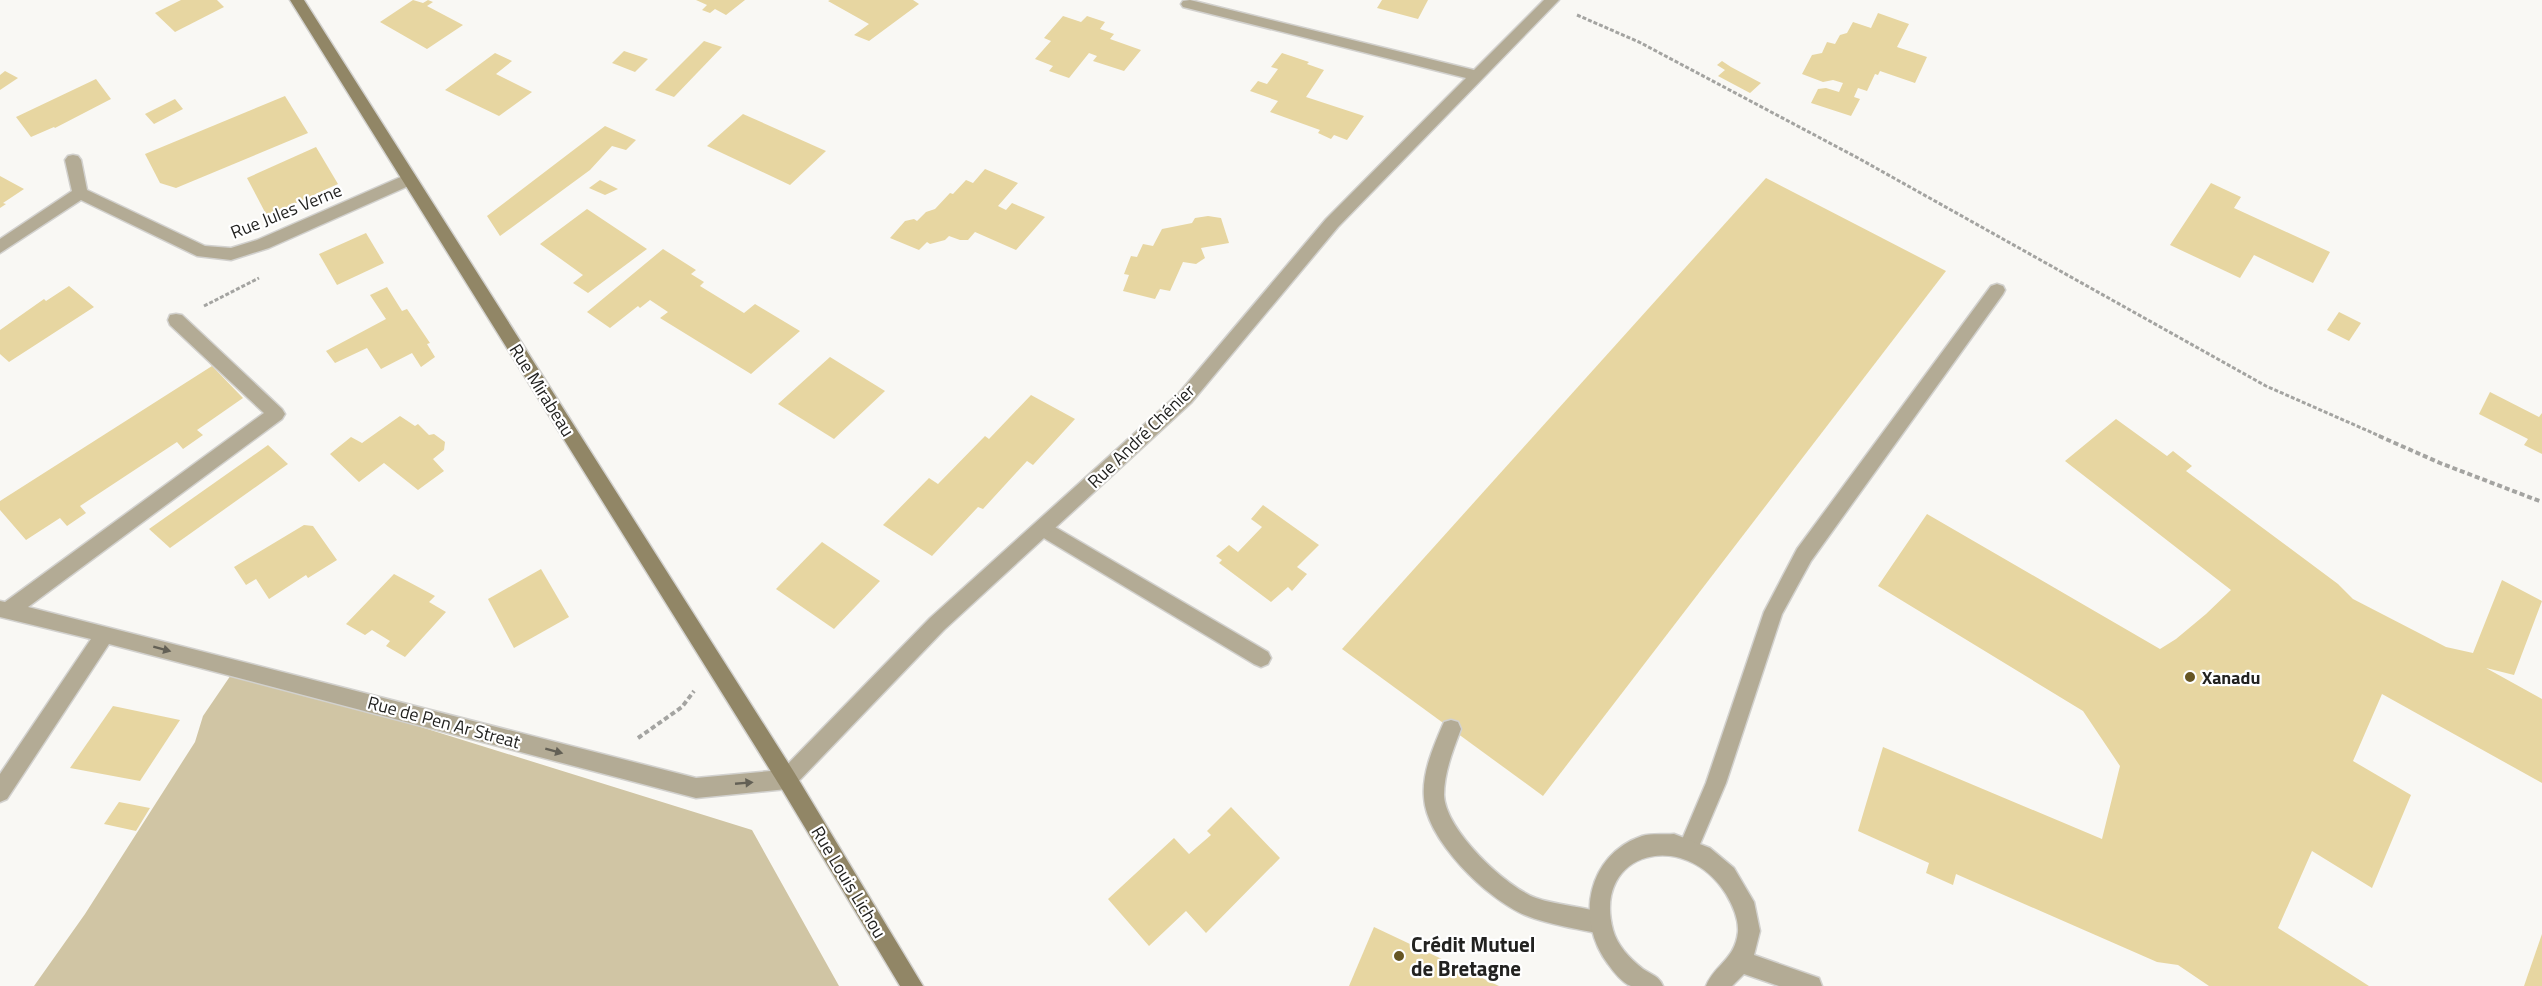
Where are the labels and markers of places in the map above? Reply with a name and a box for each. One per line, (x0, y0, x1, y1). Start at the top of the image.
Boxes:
place label: Xanadu (2202, 664, 2260, 691)
marker: Xanadu (2183, 670, 2197, 684)
place label: Crédit Mutuel de Bretagne (1411, 928, 1535, 984)
marker: Crédit Mutuel de Bretagne (1392, 949, 1406, 963)

